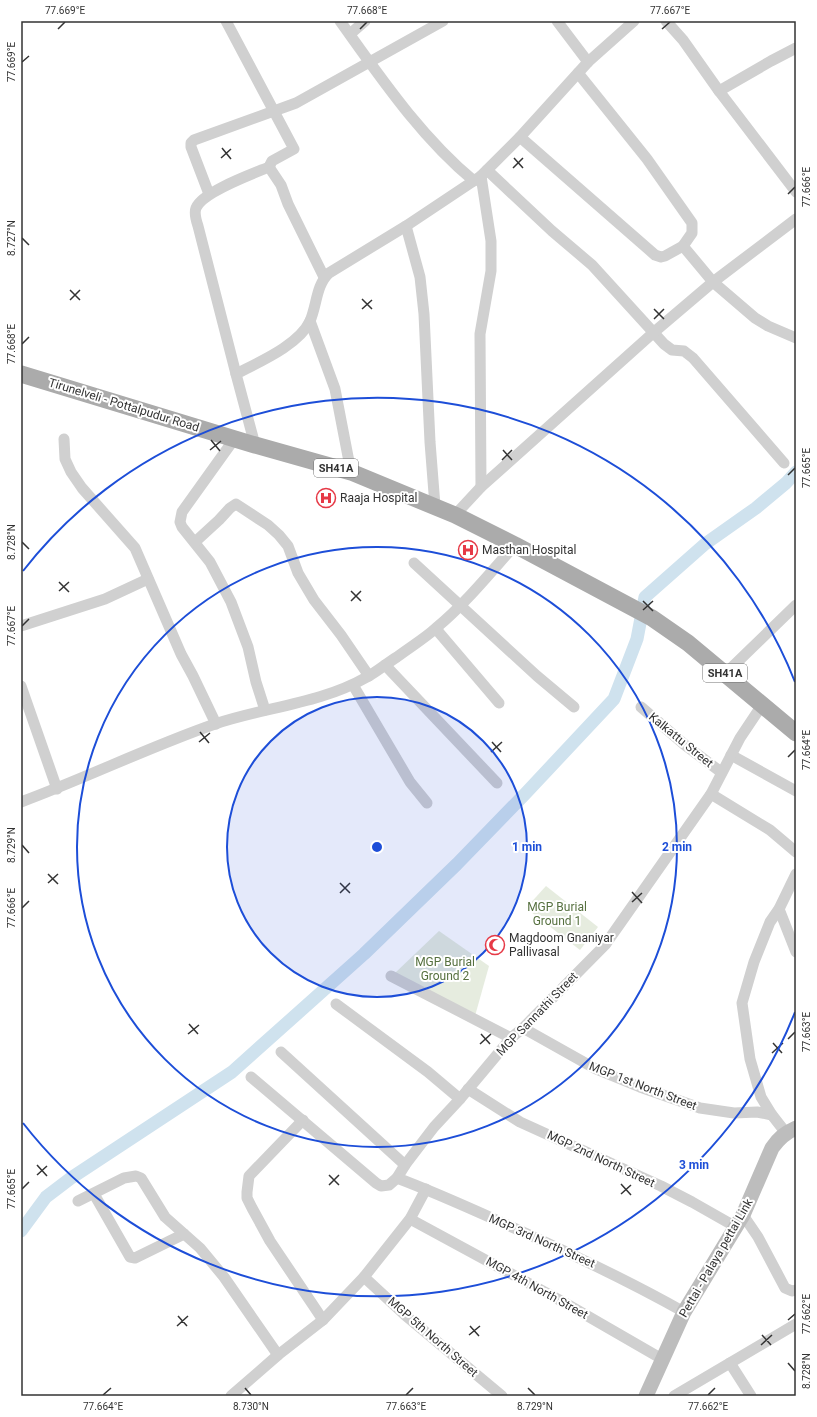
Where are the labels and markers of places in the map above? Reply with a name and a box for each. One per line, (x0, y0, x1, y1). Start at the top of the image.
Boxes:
hospital icon: Raaja Hospital (315, 487, 337, 509)
place label: Raaja Hospital (340, 491, 417, 505)
hospital icon: Masthan Hospital (457, 539, 479, 561)
place label: Masthan Hospital (482, 543, 577, 557)
centre of rings (370, 840, 384, 854)
place label: Magdoom Gnaniyar Pallivasal (509, 931, 614, 959)
mosque icon: Magdoom Gnaniyar Pallivasal (484, 934, 506, 956)

